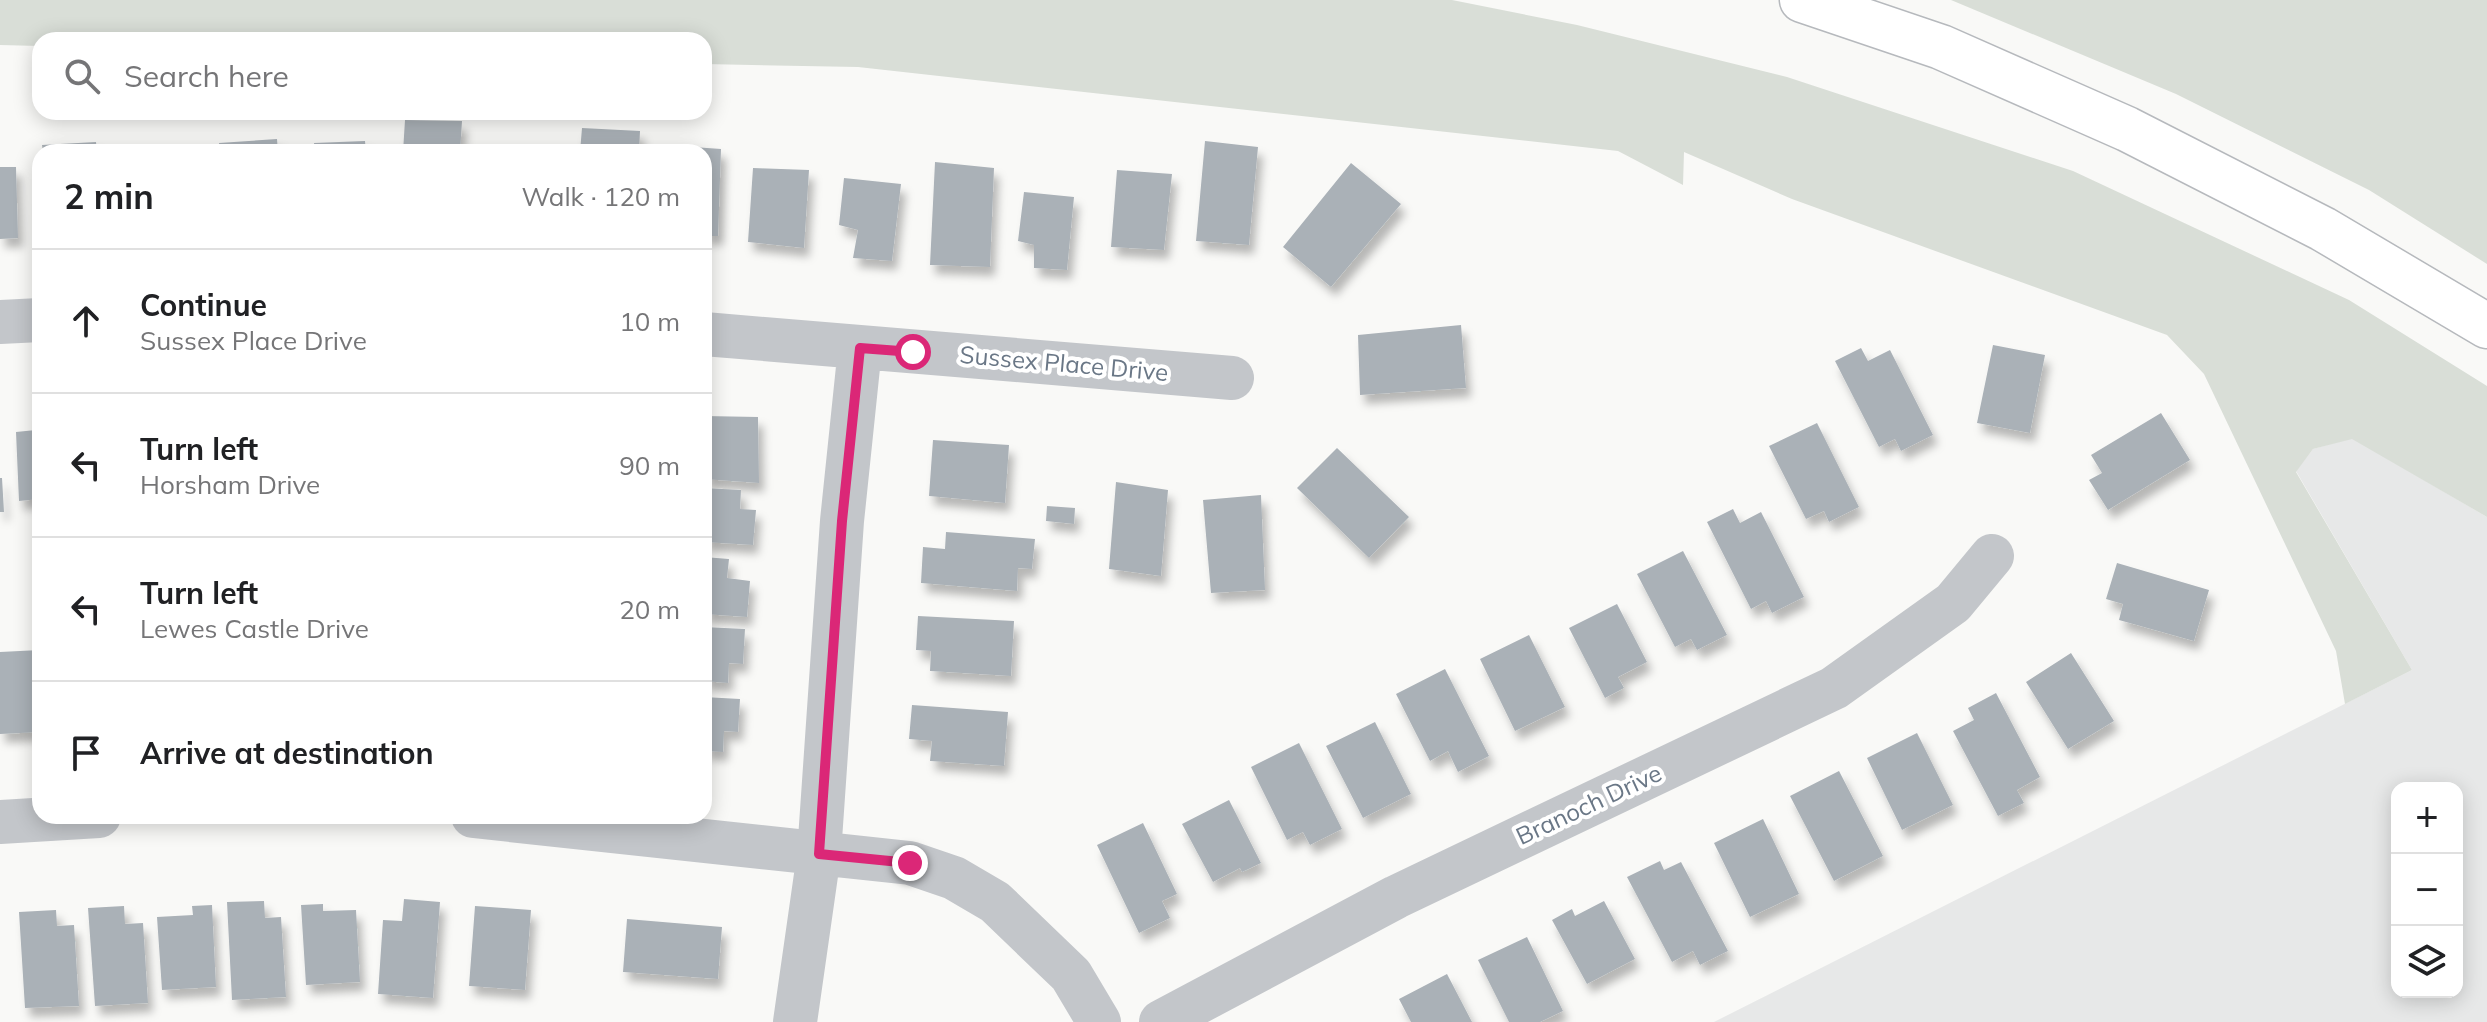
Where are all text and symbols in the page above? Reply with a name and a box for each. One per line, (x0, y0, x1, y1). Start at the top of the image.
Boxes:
search box (32, 32, 712, 120)
icon: search (60, 54, 104, 98)
text: Search here (124, 57, 289, 95)
text: 2 min (64, 175, 154, 218)
text: Walk · 120 m (521, 180, 680, 213)
text: Continue (140, 286, 267, 324)
icon: ahead (64, 299, 108, 343)
text: 10 m (619, 305, 680, 338)
text: Sussex Place Drive (140, 324, 367, 357)
route start (895, 334, 931, 370)
street label: Sussex Place Drive (959, 339, 1170, 387)
text: Turn left (140, 430, 258, 468)
icon: left (64, 443, 108, 487)
text: 90 m (619, 449, 680, 482)
text: Horsham Drive (140, 468, 320, 501)
text: Turn left (140, 574, 258, 612)
icon: left (64, 587, 108, 631)
text: 20 m (619, 593, 680, 626)
text: Lewes Castle Drive (140, 612, 369, 645)
icon: arrive (64, 731, 108, 775)
text: Arrive at destination (140, 734, 434, 772)
street label: Branoch Drive (1511, 757, 1666, 851)
map controls (2391, 782, 2463, 998)
button: + (2391, 782, 2463, 854)
route end (892, 845, 928, 881)
button: − (2391, 854, 2463, 926)
button: layers (2391, 926, 2463, 998)

